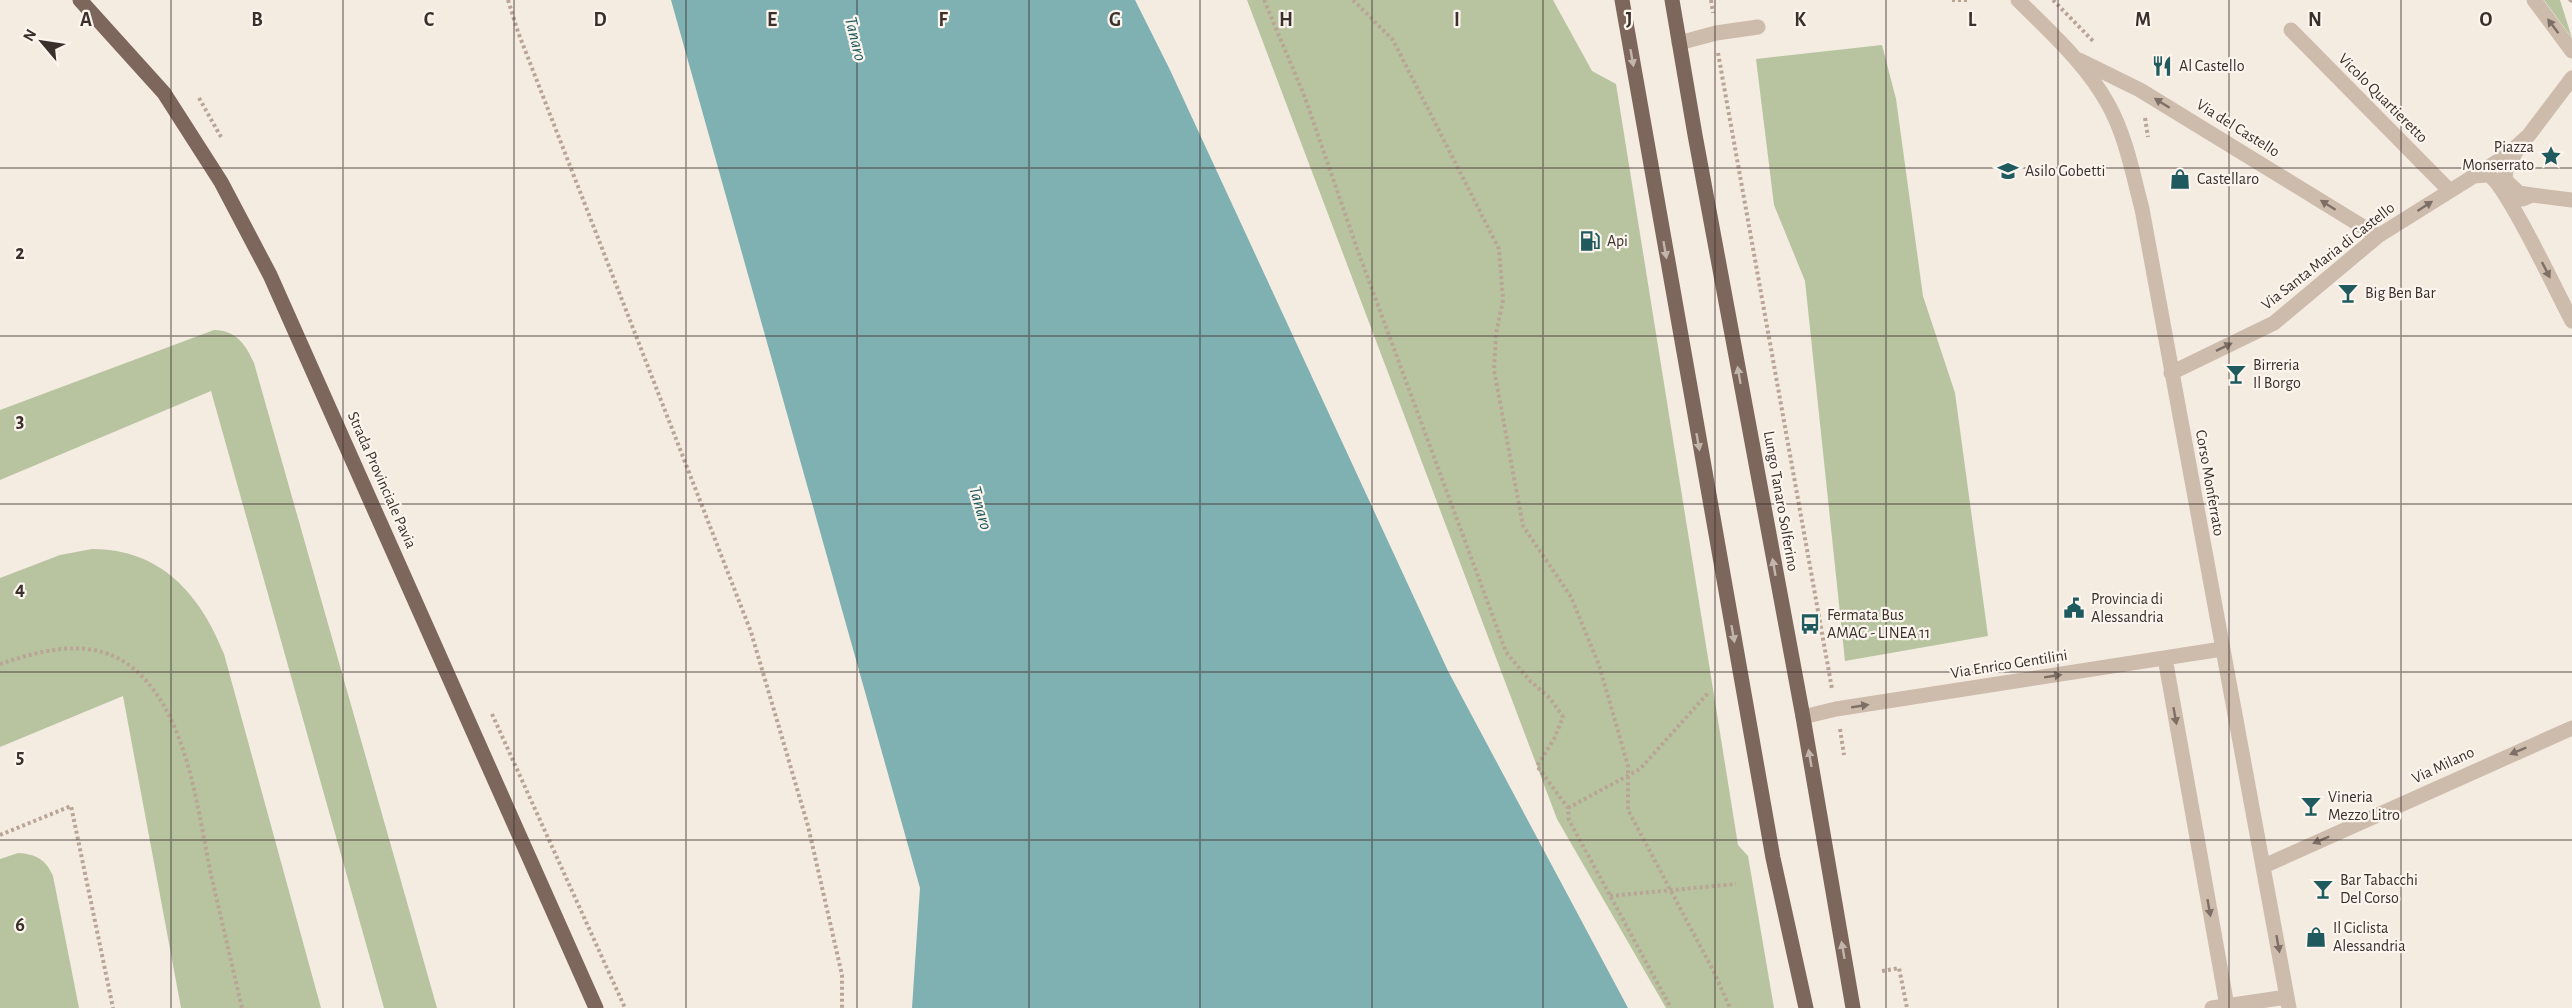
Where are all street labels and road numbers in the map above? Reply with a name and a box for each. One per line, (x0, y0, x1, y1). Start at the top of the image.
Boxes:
street label: Vicolo Quartieretto (2335, 50, 2431, 146)
street label: Via del Castello (2194, 96, 2283, 160)
street label: Via Santa Maria di Castello (2258, 199, 2398, 313)
street label: Strada Provinciale Pavia (345, 409, 419, 551)
street label: Lungo Tanaro Solferino (1761, 429, 1801, 573)
street label: Corso Monferrato (2193, 429, 2227, 538)
street label: Via Enrico Gentilini (1949, 647, 2069, 681)
street label: Via Milano (2409, 744, 2477, 786)

